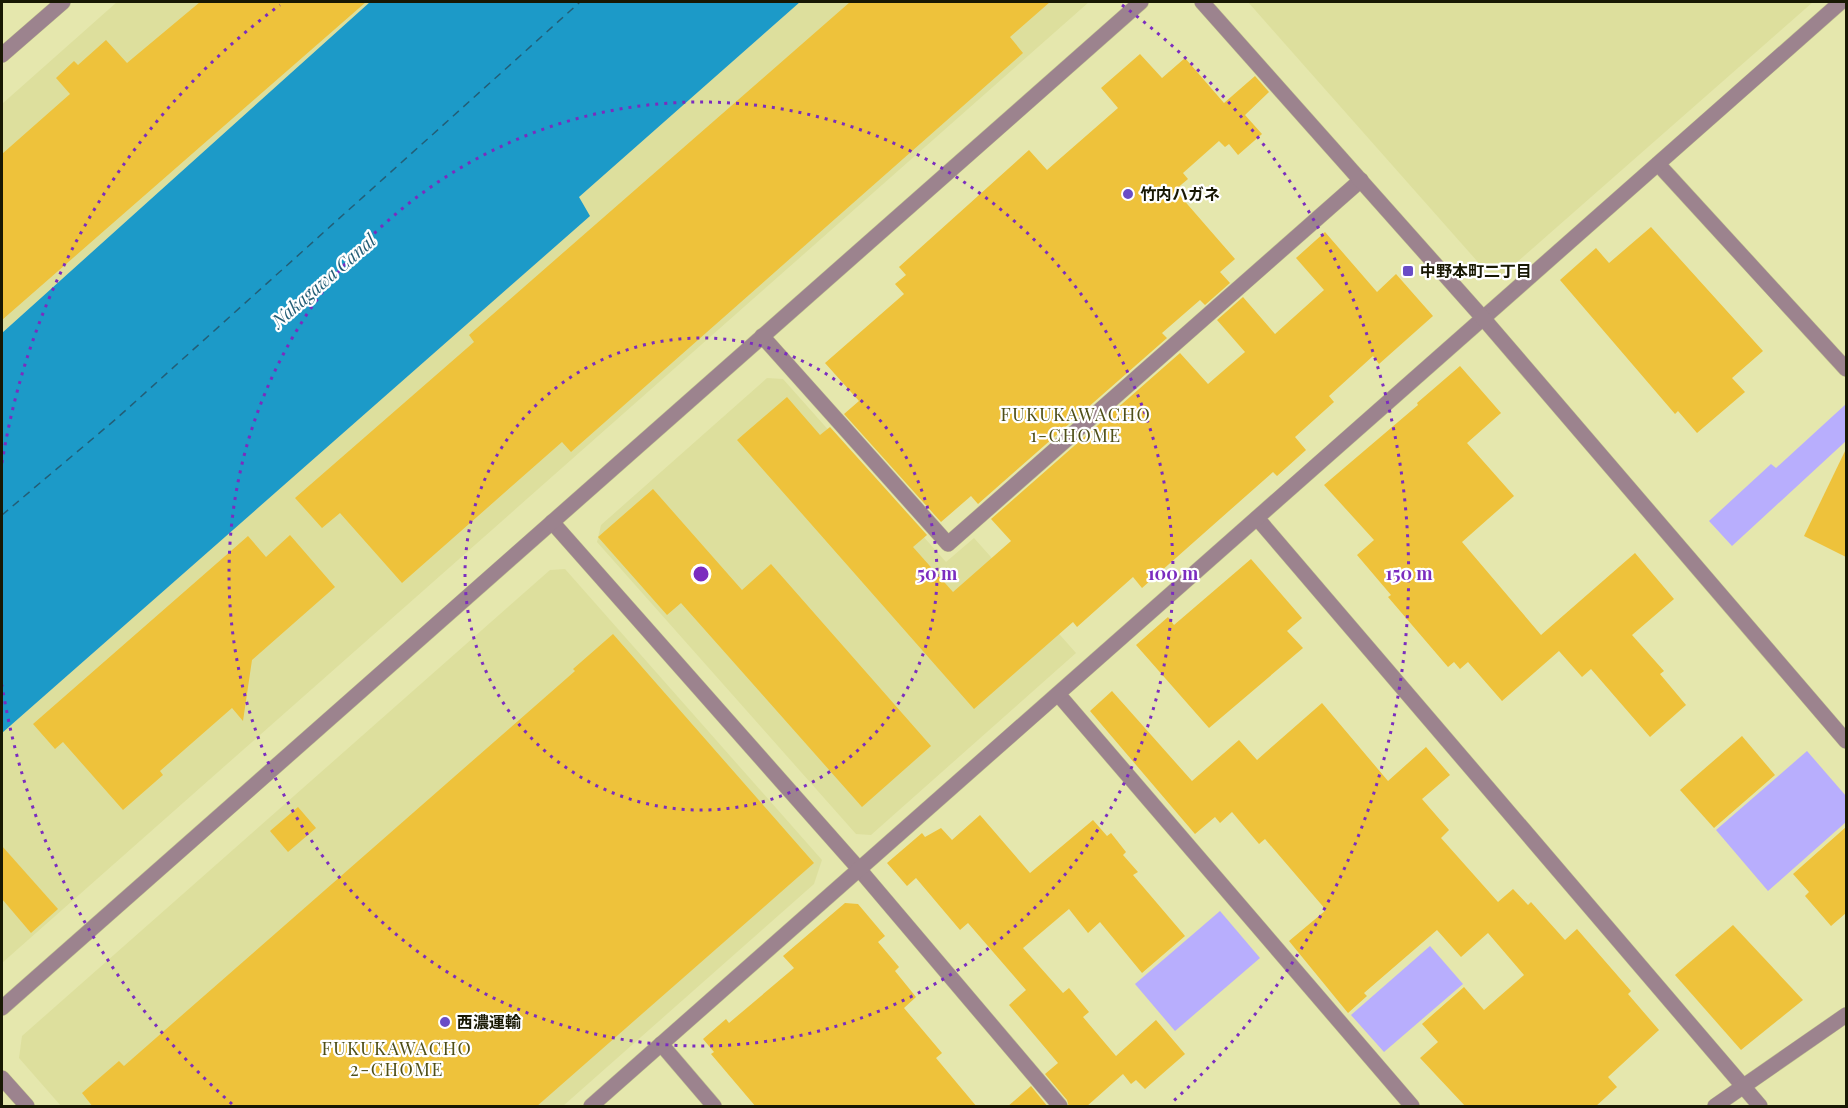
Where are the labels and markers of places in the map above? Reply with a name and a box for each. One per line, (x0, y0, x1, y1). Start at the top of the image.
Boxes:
place label: 竹内ハガネ (1140, 183, 1220, 204)
marker: 竹内ハガネ (1121, 187, 1135, 201)
place label: 中野本町二丁目 (1420, 260, 1532, 281)
marker: 中野本町二丁目 (1401, 264, 1415, 278)
centre of rings (691, 564, 711, 584)
place label: 西濃運輸 (457, 1011, 521, 1032)
marker: 西濃運輸 (438, 1015, 452, 1029)

